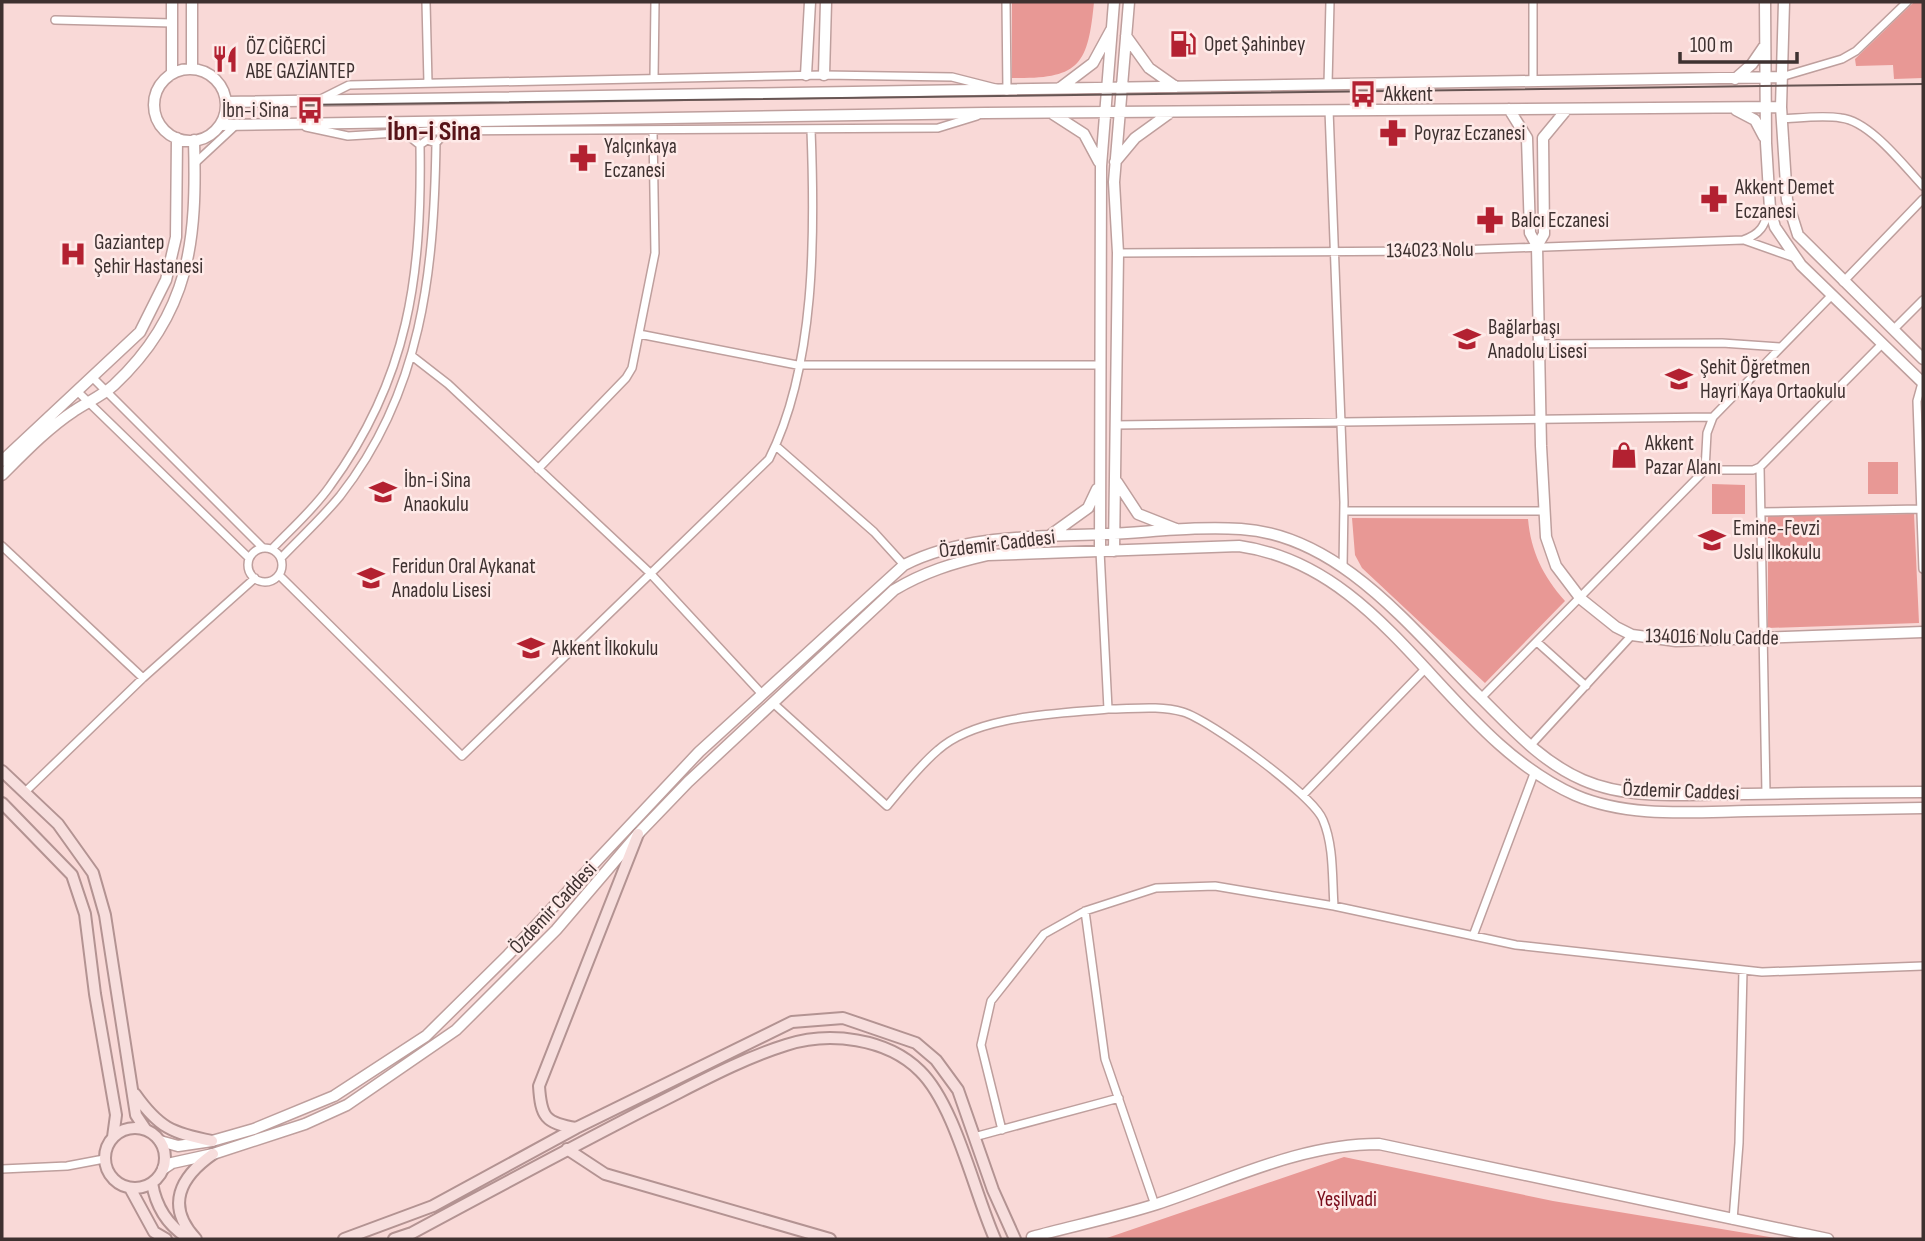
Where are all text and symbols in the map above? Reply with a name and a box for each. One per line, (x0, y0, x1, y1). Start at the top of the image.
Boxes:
scale bar (1680, 21, 1797, 65)
fuel station icon: Opet Şahinbey (1168, 29, 1198, 59)
place label: Opet Şahinbey (1204, 32, 1305, 57)
text: 100 m (1690, 33, 1733, 58)
place label: ÖZ CİĞERCİ ABE GAZİANTEP (245, 35, 355, 84)
restaurant icon: ÖZ CİĞERCİ ABE GAZİANTEP (210, 44, 240, 74)
bus stop icon: Akkent (1348, 79, 1378, 109)
place label: Akkent (1383, 82, 1433, 107)
bus stop icon: İbn-i Sina (295, 95, 325, 125)
place label: İbn-i Sina (222, 98, 289, 123)
district label: İbn-i Sina (387, 115, 481, 148)
pharmacy icon: Poyraz Eczanesi (1378, 118, 1408, 148)
place label: Poyraz Eczanesi (1414, 121, 1525, 146)
place label: Yalçınkaya Eczanesi (604, 134, 677, 183)
pharmacy icon: Yalçınkaya Eczanesi (568, 143, 598, 173)
place label: Akkent Demet Eczanesi (1734, 175, 1834, 224)
pharmacy icon: Akkent Demet Eczanesi (1699, 184, 1729, 214)
pharmacy icon: Balcı Eczanesi (1475, 205, 1505, 235)
place label: Balcı Eczanesi (1511, 208, 1609, 233)
place label: Gaziantep Şehir Hastanesi (94, 230, 203, 279)
street label: 134023 Nolu (1386, 237, 1474, 263)
hospital icon: Gaziantep Şehir Hastanesi (58, 239, 88, 269)
place label: Bağlarbaşı Anadolu Lisesi (1487, 315, 1587, 364)
school or university icon: Bağlarbaşı Anadolu Lisesi (1452, 324, 1482, 354)
place label: Şehit Öğretmen Hayri Kaya Ortaokulu (1700, 355, 1846, 404)
school or university icon: Şehit Öğretmen Hayri Kaya Ortaokulu (1664, 364, 1694, 394)
place label: Akkent Pazar Alanı (1644, 431, 1721, 480)
shop icon: Akkent Pazar Alanı (1609, 440, 1639, 470)
place label: İbn-i Sina Anaokulu (403, 468, 471, 517)
school or university icon: İbn-i Sina Anaokulu (368, 477, 398, 507)
place label: Emine-Fevzi Uslu İlkokulu (1733, 516, 1821, 565)
street label: Özdemir Caddesi (937, 524, 1057, 564)
school or university icon: Emine-Fevzi Uslu İlkokulu (1697, 525, 1727, 555)
place label: Feridun Oral Aykanat Anadolu Lisesi (391, 554, 536, 603)
school or university icon: Feridun Oral Aykanat Anadolu Lisesi (356, 563, 386, 593)
street label: 134016 Nolu Cadde (1645, 623, 1779, 651)
school or university icon: Akkent İlkokulu (516, 633, 546, 663)
place label: Akkent İlkokulu (551, 636, 658, 661)
street label: Özdemir Caddesi (1622, 776, 1740, 806)
street label: Özdemir Caddesi (504, 857, 602, 959)
park label: Yeşilvadi (1317, 1187, 1377, 1212)

